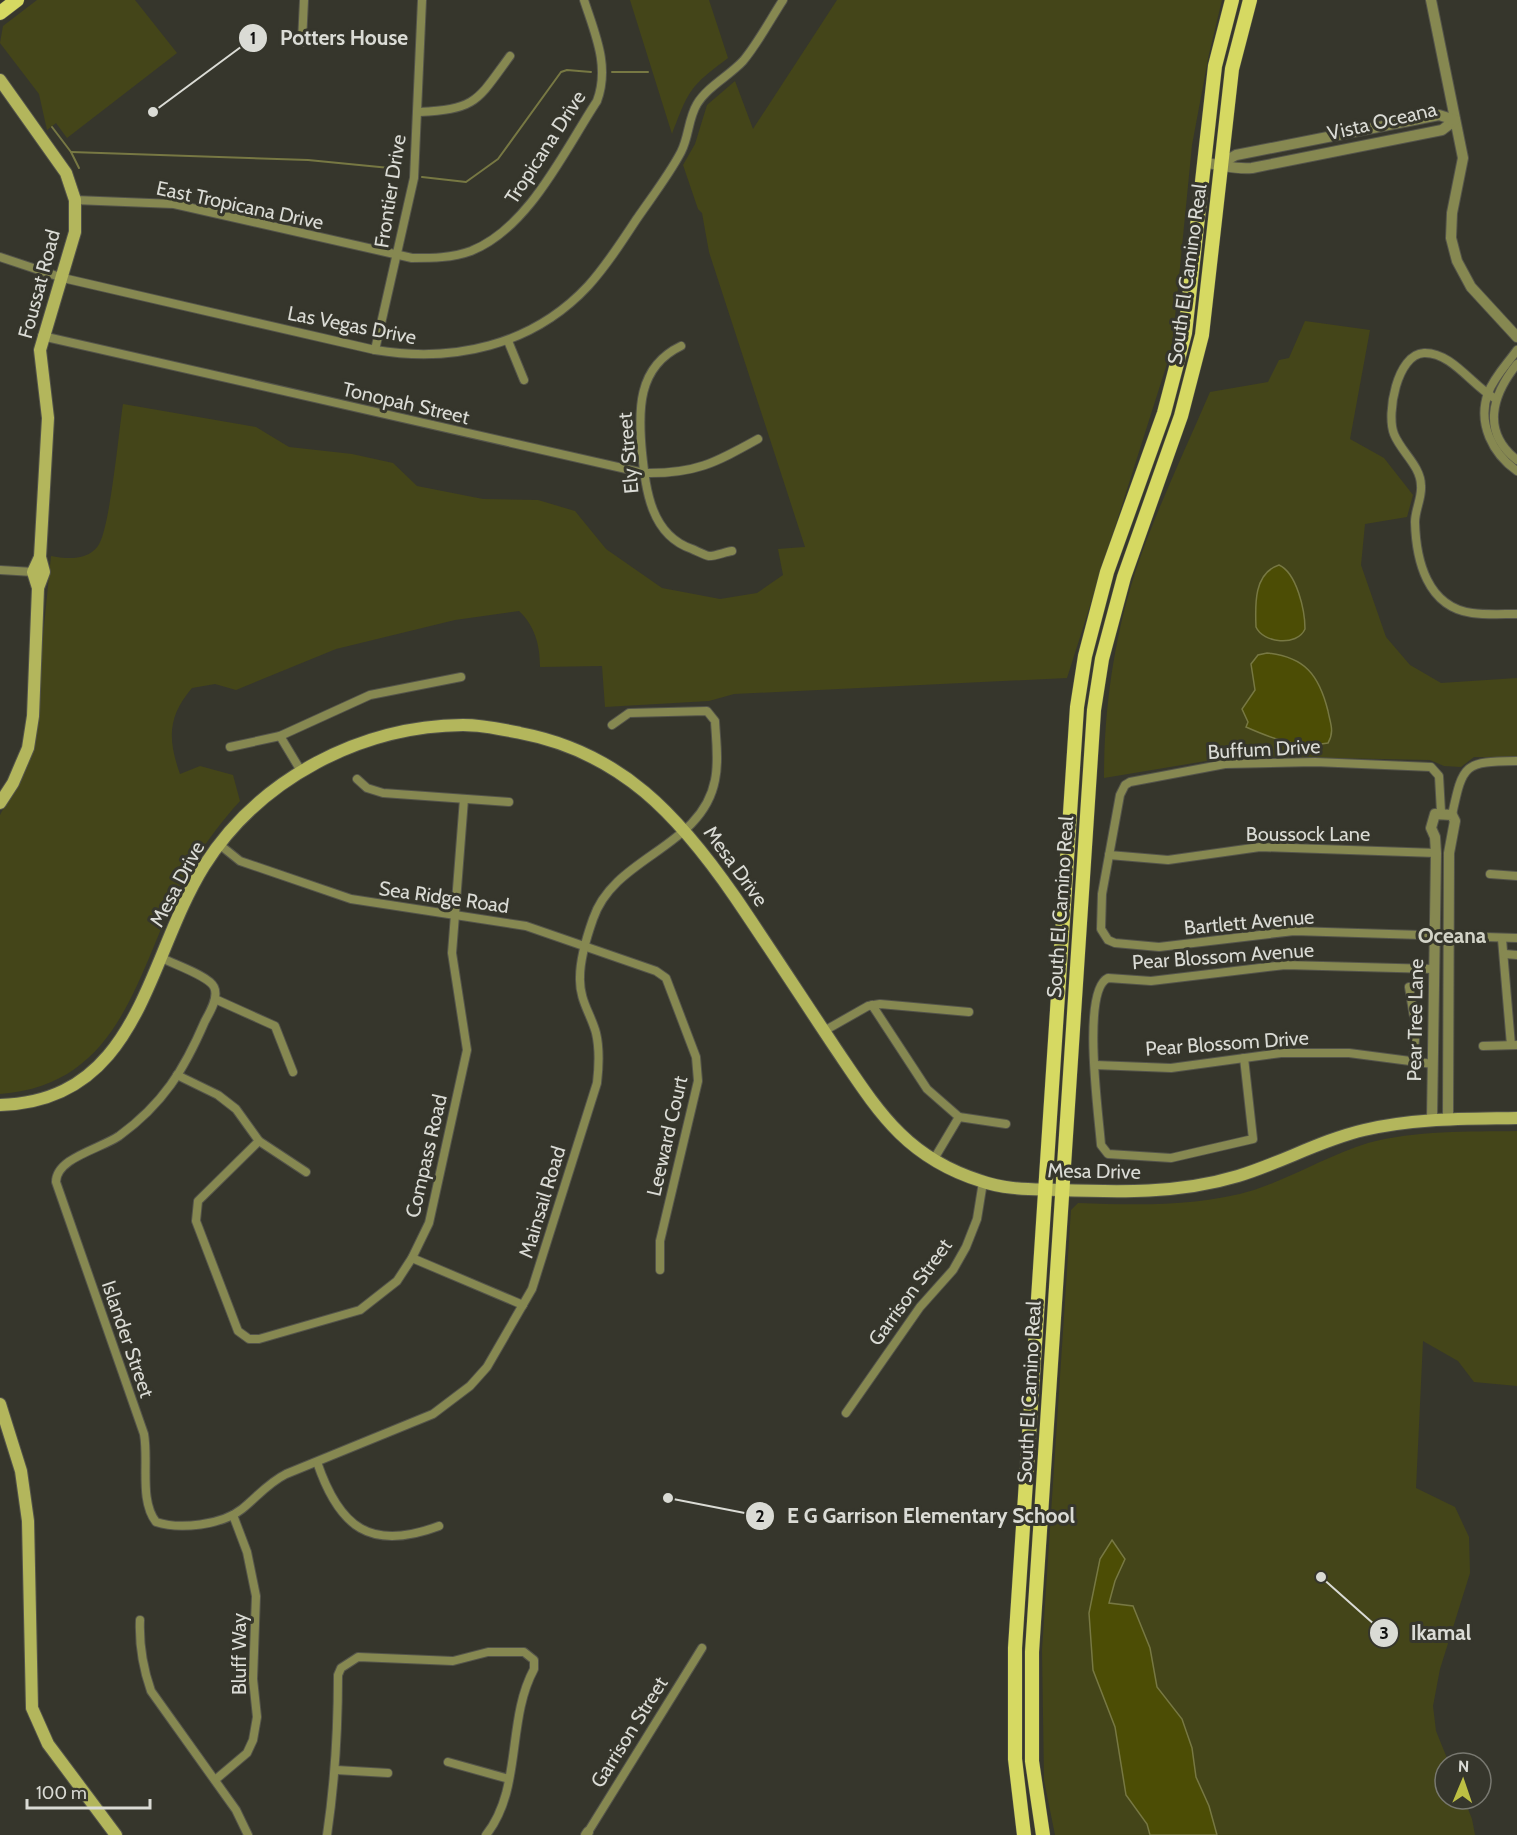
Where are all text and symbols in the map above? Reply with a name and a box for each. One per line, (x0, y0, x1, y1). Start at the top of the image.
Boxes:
callout: Potters House (238, 18, 420, 57)
text: Potters House (280, 25, 408, 50)
text: 1 (250, 27, 256, 49)
street label: Tropicana Drive (499, 86, 591, 208)
street label: Vista Oceana (1325, 97, 1439, 145)
street label: Frontier Drive (369, 133, 411, 249)
street label: East Tropicana Drive (154, 176, 326, 234)
street label: South El Camino Real (1162, 182, 1212, 366)
street label: Foussat Road (13, 227, 65, 341)
street label: Las Vegas Drive (285, 301, 419, 349)
street label: Tonopah Street (340, 377, 472, 429)
street label: Ely Street (612, 411, 644, 495)
street label: Buffum Drive (1207, 734, 1321, 764)
street label: South El Camino Real (1042, 815, 1078, 999)
street label: Mesa Drive (699, 821, 773, 911)
street label: Boussock Lane (1246, 822, 1370, 846)
street label: Mesa Drive (144, 837, 210, 931)
street label: Sea Ridge Road (377, 876, 511, 918)
street label: Bartlett Avenue (1183, 904, 1315, 940)
district label: Oceana (1418, 923, 1487, 948)
street label: Pear Blossom Avenue (1131, 938, 1315, 974)
street label: Pear Tree Lane (1402, 958, 1428, 1082)
street label: Pear Blossom Drive (1144, 1025, 1310, 1061)
street label: Leeward Court (642, 1073, 693, 1198)
street label: Compass Road (400, 1092, 452, 1220)
street label: Mainsail Road (514, 1143, 570, 1261)
street label: Mesa Drive (1047, 1158, 1141, 1184)
street label: Garrison Street (863, 1234, 957, 1350)
street label: Islander Street (97, 1277, 159, 1401)
street label: South El Camino Real (1012, 1300, 1046, 1484)
callout: E G Garrison Elementary School (745, 1496, 1087, 1535)
text: E G Garrison Elementary School (787, 1503, 1075, 1528)
text: 2 (755, 1505, 765, 1527)
street label: Bluff Way (227, 1613, 251, 1695)
callout: Ikamal (1369, 1613, 1483, 1652)
text: Ikamal (1411, 1620, 1472, 1645)
text: 3 (1379, 1622, 1389, 1644)
street label: Garrison Street (585, 1672, 673, 1792)
north arrow (1433, 1751, 1493, 1811)
text: N (1458, 1757, 1469, 1776)
scale bar (27, 1772, 150, 1810)
text: 100 m (36, 1782, 87, 1804)

